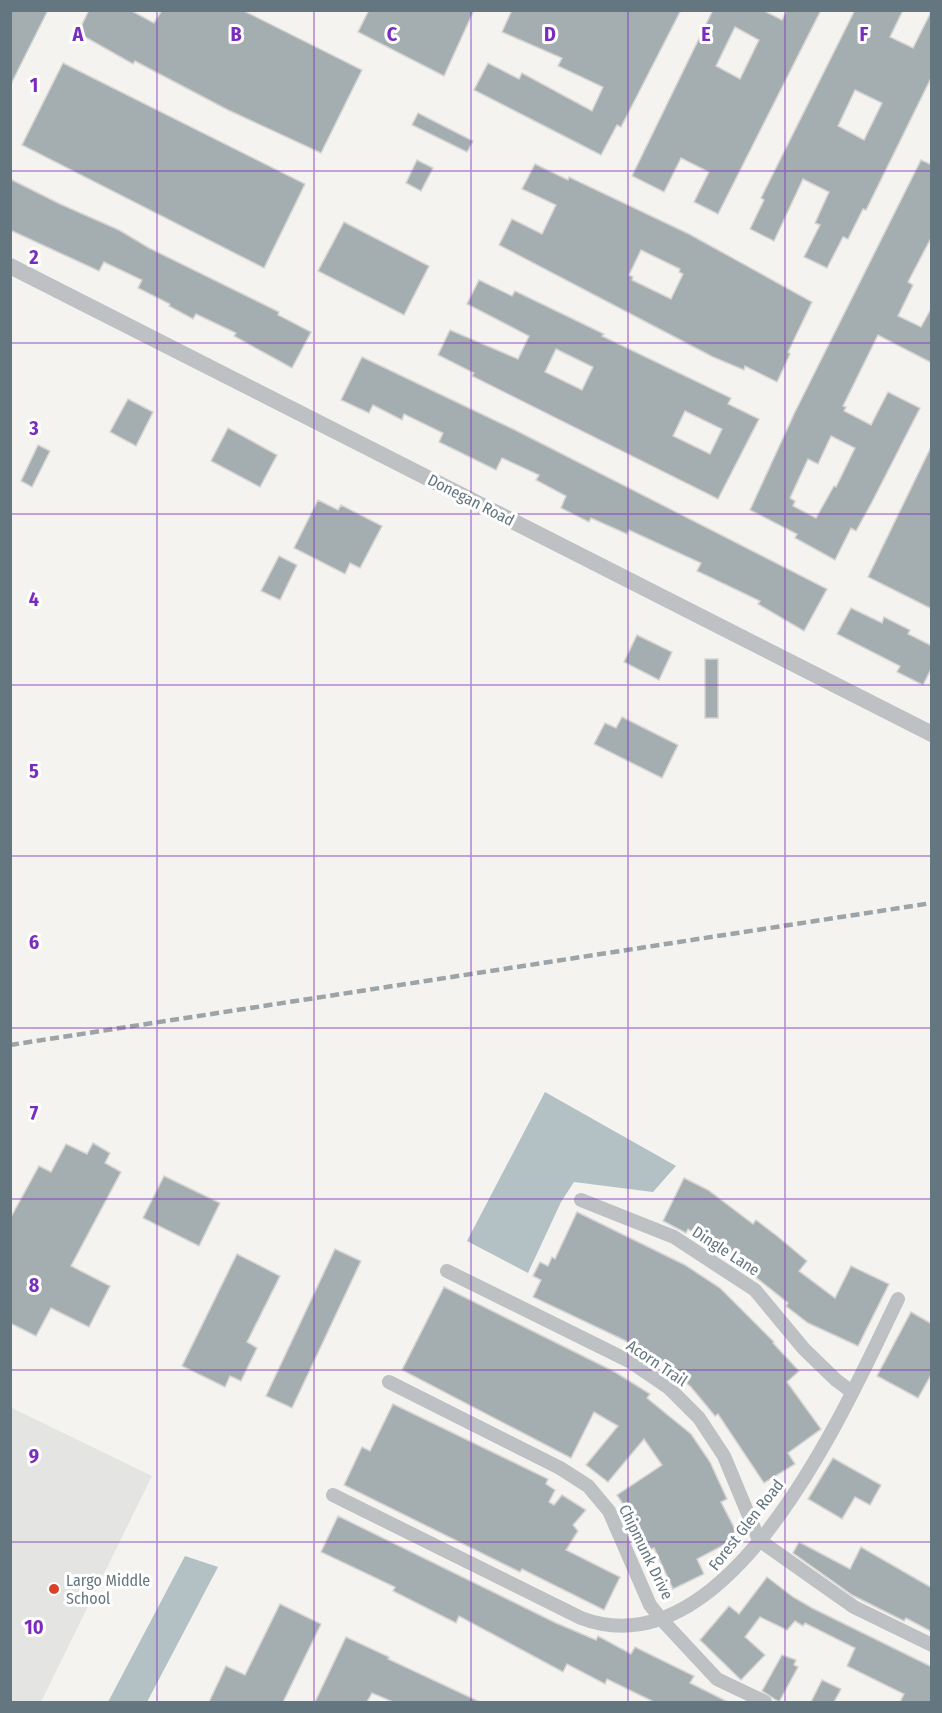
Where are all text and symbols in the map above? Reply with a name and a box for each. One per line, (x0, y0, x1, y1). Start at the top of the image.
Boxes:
text: A (72, 22, 85, 46)
text: B (230, 22, 242, 46)
text: C (387, 22, 398, 46)
text: D (544, 22, 556, 46)
text: E (701, 22, 711, 46)
text: F (860, 22, 869, 46)
text: 1 (30, 73, 38, 97)
text: 2 (28, 245, 39, 269)
text: 3 (28, 416, 39, 440)
street label: Donegan Road (425, 470, 517, 530)
text: 4 (29, 587, 39, 611)
text: 5 (29, 759, 39, 783)
text: 6 (29, 930, 39, 954)
text: 7 (30, 1101, 39, 1125)
street label: Dingle Lane (689, 1222, 763, 1280)
text: 8 (29, 1273, 40, 1297)
street label: Acorn Trail (623, 1336, 691, 1390)
text: 9 (29, 1444, 39, 1468)
street label: Forest Glen Road (705, 1476, 787, 1574)
street label: Chipmunk Drive (615, 1501, 677, 1603)
place label: Largo Middle School (66, 1571, 150, 1608)
marker: Largo Middle School (47, 1582, 61, 1596)
text: 10 (24, 1615, 44, 1639)

